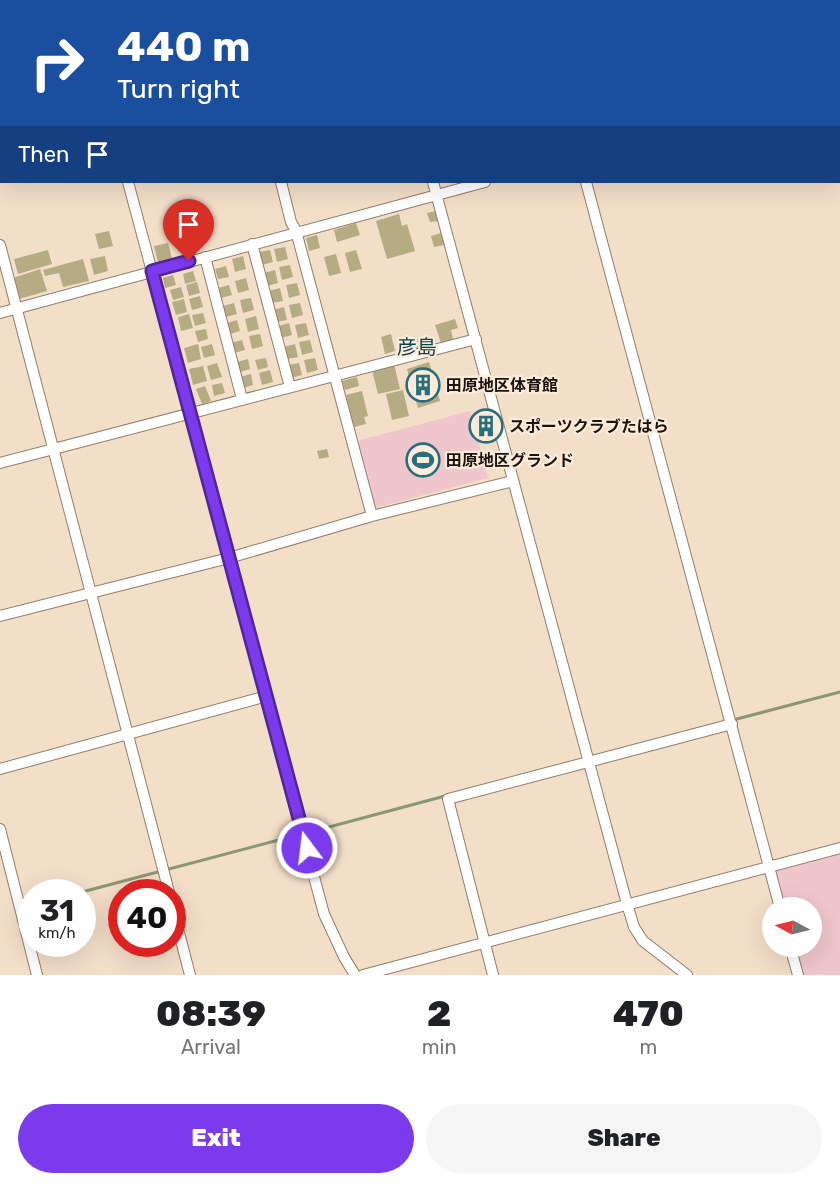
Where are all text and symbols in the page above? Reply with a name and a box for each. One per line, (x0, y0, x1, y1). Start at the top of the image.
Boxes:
text: 440 m (117, 22, 250, 72)
icon: right (18, 24, 96, 102)
text: Turn right (117, 73, 240, 105)
icon: arrive (81, 138, 114, 171)
text: Then (18, 141, 69, 168)
pin (163, 199, 214, 261)
icon: arrive (172, 208, 205, 241)
district label: 彦島 (397, 335, 437, 359)
building icon: 田原地区体育館 (405, 367, 441, 403)
place label: 田原地区体育館 (446, 376, 558, 395)
building icon: スポーツクラブたはら (468, 408, 504, 444)
place label: スポーツクラブたはら (509, 417, 669, 436)
sports icon: 田原地区グランド (405, 442, 441, 478)
place label: 田原地区グランド (446, 451, 574, 470)
position arrow (275, 816, 339, 880)
speed limit sign: 40 (108, 879, 186, 957)
text: 31 (40, 893, 74, 929)
north arrow (762, 897, 822, 957)
map controls (762, 897, 822, 957)
text: km/h (38, 924, 76, 942)
text: 08:39 (156, 992, 266, 1035)
text: 2 (427, 992, 451, 1035)
text: 470 (613, 992, 684, 1035)
text: Arrival (181, 1035, 241, 1059)
text: min (422, 1035, 457, 1059)
text: m (639, 1035, 657, 1059)
button: Exit (18, 1104, 414, 1173)
button: Share (426, 1104, 822, 1173)

